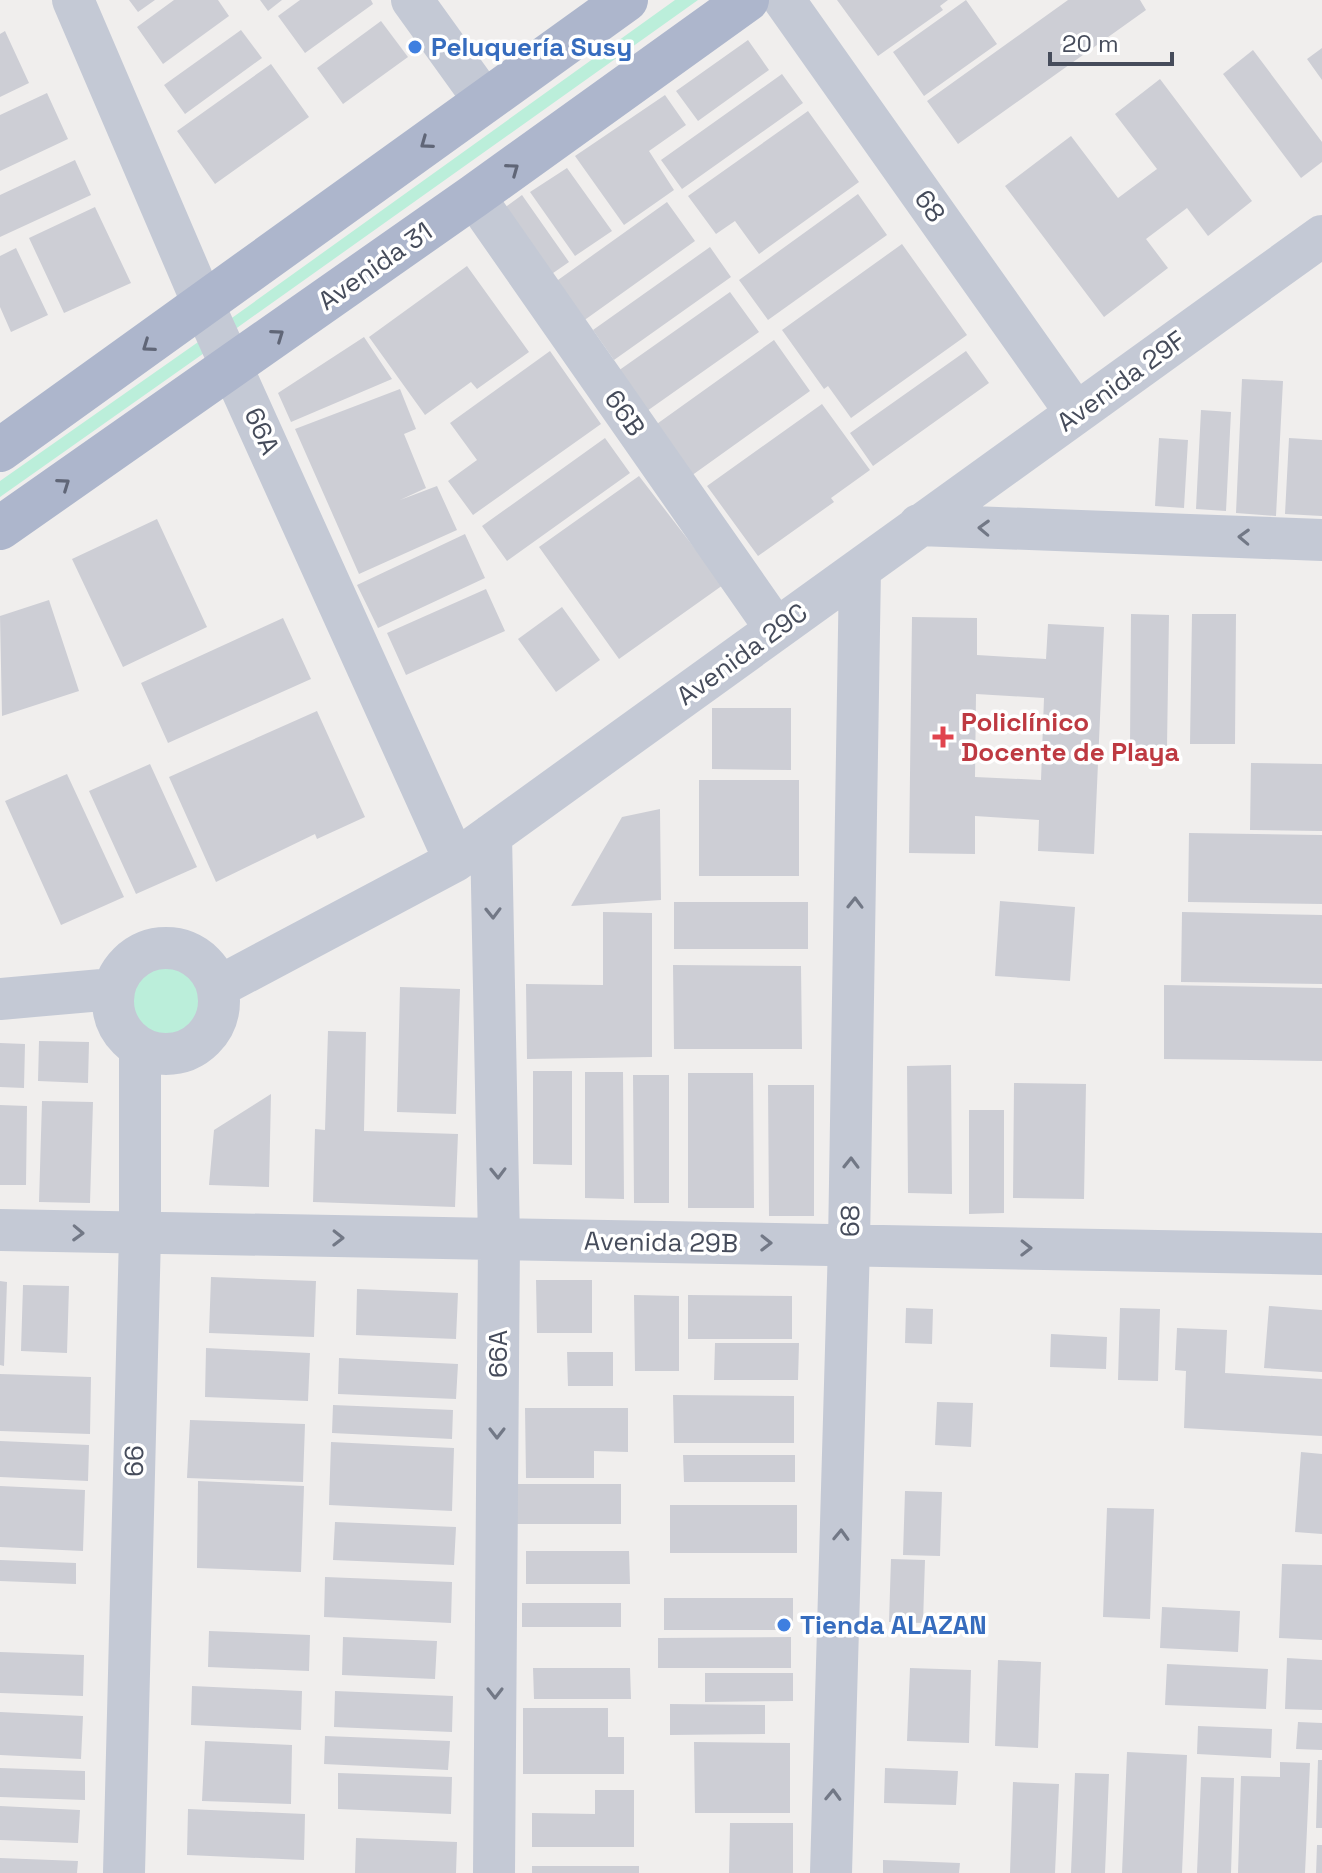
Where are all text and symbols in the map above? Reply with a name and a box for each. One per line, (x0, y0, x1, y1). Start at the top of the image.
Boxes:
scale bar (1050, 16, 1172, 66)
text: 20 m (1062, 28, 1119, 59)
place label: Peluquería Susy (431, 30, 632, 64)
marker: Peluquería Susy (406, 38, 424, 56)
one-way arrow (420, 134, 434, 148)
one-way arrow (504, 164, 518, 179)
street label: 68 (907, 183, 953, 229)
street label: Avenida 31 (311, 214, 439, 318)
street label: Avenida 29F (1050, 323, 1192, 439)
one-way arrow (269, 330, 283, 345)
one-way arrow (142, 336, 156, 351)
street label: 66B (597, 383, 653, 443)
street label: 66A (237, 402, 287, 460)
one-way arrow (56, 479, 70, 494)
one-way arrow (977, 519, 990, 536)
one-way arrow (1237, 529, 1250, 546)
street label: Avenida 29C (670, 595, 814, 713)
place label: Policlínico Docente de Playa (961, 705, 1180, 769)
marker: Policlínico Docente de Playa (932, 726, 954, 748)
one-way arrow (846, 896, 864, 909)
one-way arrow (484, 907, 502, 920)
one-way arrow (842, 1156, 859, 1169)
one-way arrow (489, 1167, 506, 1180)
street label: 68 (833, 1205, 867, 1237)
street label: Avenida 29B (584, 1224, 738, 1260)
one-way arrow (72, 1225, 85, 1242)
one-way arrow (332, 1229, 345, 1247)
one-way arrow (760, 1234, 773, 1252)
one-way arrow (1020, 1239, 1033, 1256)
street label: 66A (481, 1330, 515, 1378)
one-way arrow (489, 1427, 506, 1440)
street label: 66 (117, 1445, 151, 1477)
one-way arrow (832, 1528, 849, 1541)
place label: Tienda ALAZAN (800, 1608, 987, 1642)
marker: Tienda ALAZAN (775, 1616, 793, 1634)
one-way arrow (487, 1687, 504, 1700)
one-way arrow (825, 1788, 842, 1801)

